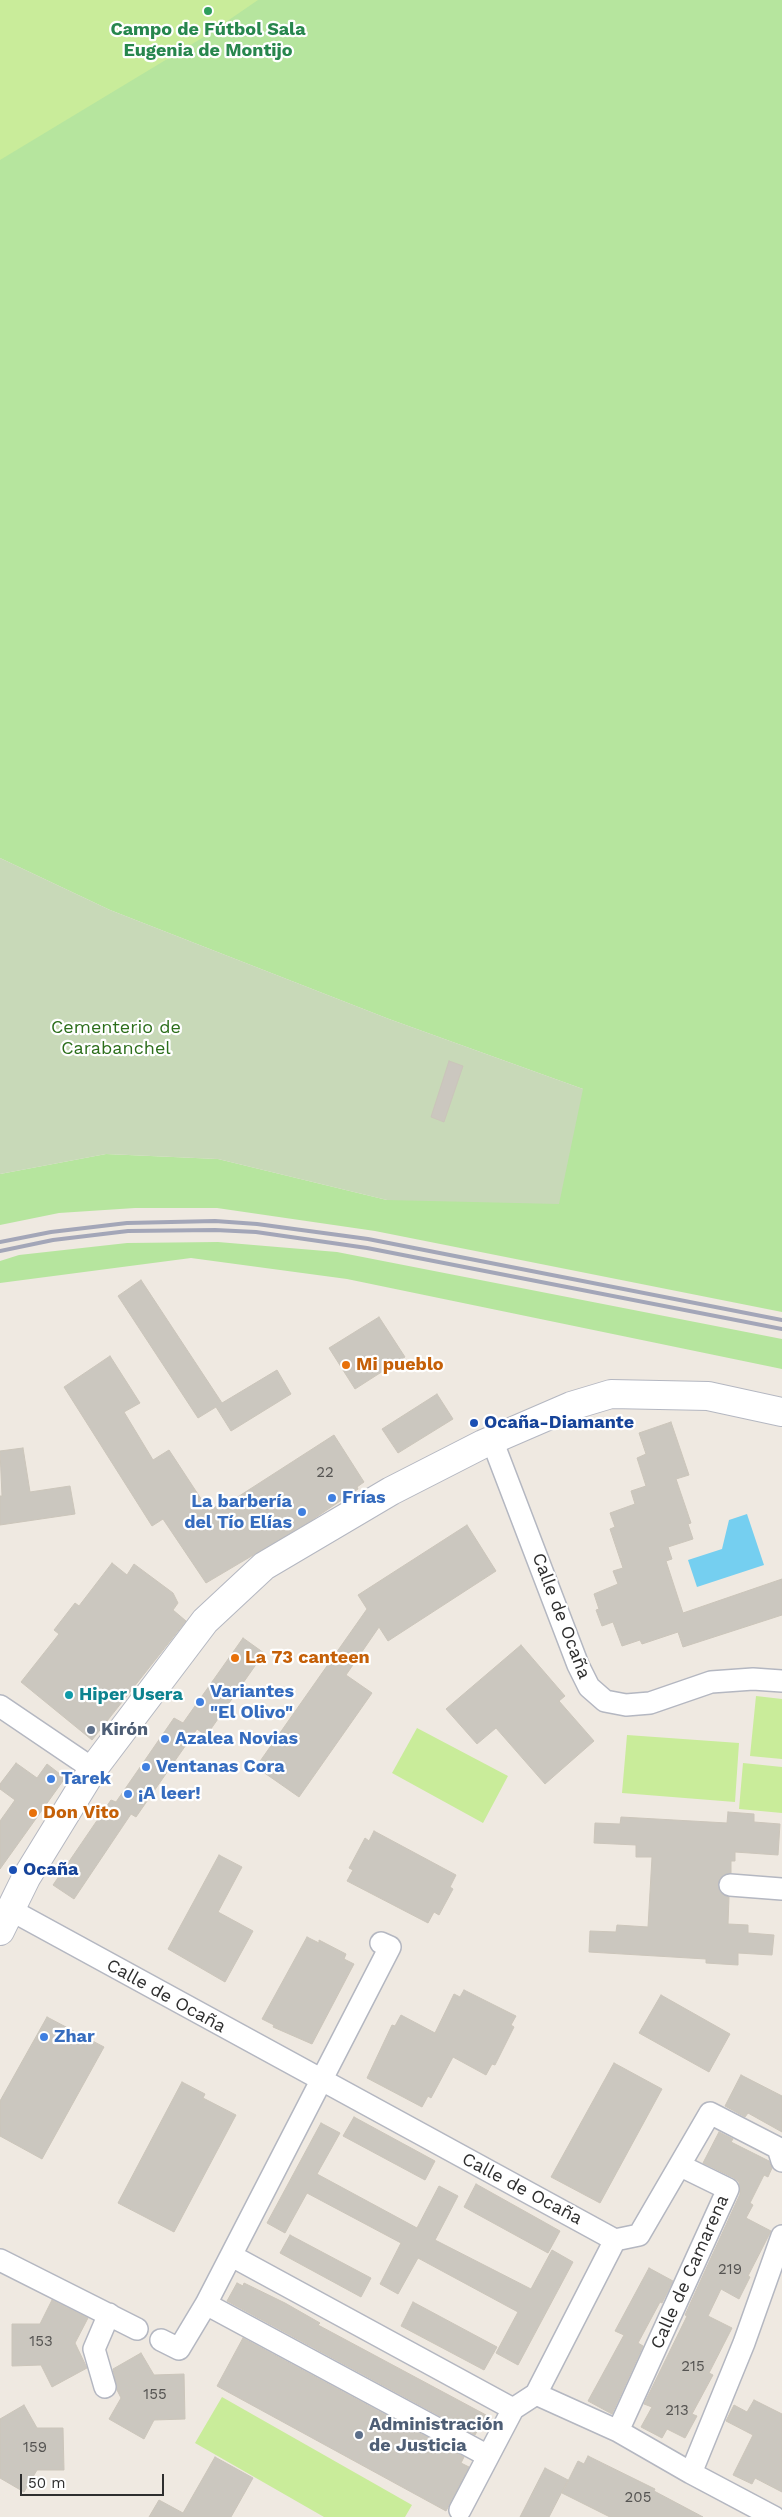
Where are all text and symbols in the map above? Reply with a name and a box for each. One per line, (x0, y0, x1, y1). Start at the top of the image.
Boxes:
marker: Campo de Fútbol Sala Eugenia de Montijo (202, 5, 214, 17)
place label: Campo de Fútbol Sala Eugenia de Montijo (110, 19, 306, 62)
park label: Cementerio de Carabanchel (51, 1017, 181, 1060)
place label: Mi pueblo (356, 1354, 444, 1376)
marker: Mi pueblo (340, 1359, 352, 1371)
place label: Ocaña-Diamante (484, 1412, 634, 1434)
marker: Ocaña-Diamante (468, 1417, 480, 1429)
house number: 22 (316, 1464, 334, 1482)
place label: Frías (342, 1487, 386, 1509)
place label: La barbería del Tío Elías (184, 1491, 292, 1534)
marker: Frías (326, 1492, 338, 1504)
marker: La barbería del Tío Elías (296, 1506, 308, 1518)
street label: Calle de Ocaña (527, 1550, 595, 1682)
place label: La 73 canteen (245, 1647, 370, 1669)
marker: La 73 canteen (229, 1652, 241, 1664)
place label: Variantes "El Olivo" (210, 1681, 294, 1724)
place label: Hiper Usera (79, 1684, 183, 1706)
marker: Hiper Usera (63, 1689, 75, 1701)
marker: Variantes "El Olivo" (194, 1696, 206, 1708)
place label: Kirón (101, 1719, 148, 1741)
marker: Kirón (85, 1724, 97, 1736)
place label: Azalea Novias (175, 1728, 298, 1750)
marker: Azalea Novias (159, 1733, 171, 1745)
place label: Ventanas Cora (156, 1756, 285, 1778)
marker: Ventanas Cora (140, 1761, 152, 1773)
place label: Tarek (61, 1768, 111, 1790)
marker: Tarek (45, 1773, 57, 1785)
place label: ¡A leer! (138, 1783, 201, 1805)
marker: ¡A leer! (122, 1788, 134, 1800)
place label: Don Vito (43, 1802, 119, 1824)
marker: Don Vito (27, 1807, 39, 1819)
place label: Ocaña (23, 1859, 78, 1881)
marker: Ocaña (7, 1864, 19, 1876)
street label: Calle de Ocaña (103, 1954, 229, 2038)
place label: Zhar (54, 2026, 95, 2048)
marker: Zhar (38, 2031, 50, 2043)
street label: Calle de Ocaña (458, 2148, 586, 2230)
street label: Calle de Camarena (646, 2192, 734, 2352)
house number: 219 (718, 2261, 742, 2279)
house number: 153 (29, 2333, 53, 2351)
house number: 215 (681, 2358, 705, 2376)
house number: 155 (143, 2386, 167, 2404)
house number: 213 (665, 2402, 689, 2420)
place label: Administración de Justicia (369, 2414, 504, 2456)
marker: Administración de Justicia (353, 2429, 365, 2441)
house number: 159 (23, 2439, 47, 2457)
scale bar (22, 2464, 166, 2496)
text: 50 m (28, 2474, 65, 2492)
house number: 205 (625, 2489, 651, 2507)

